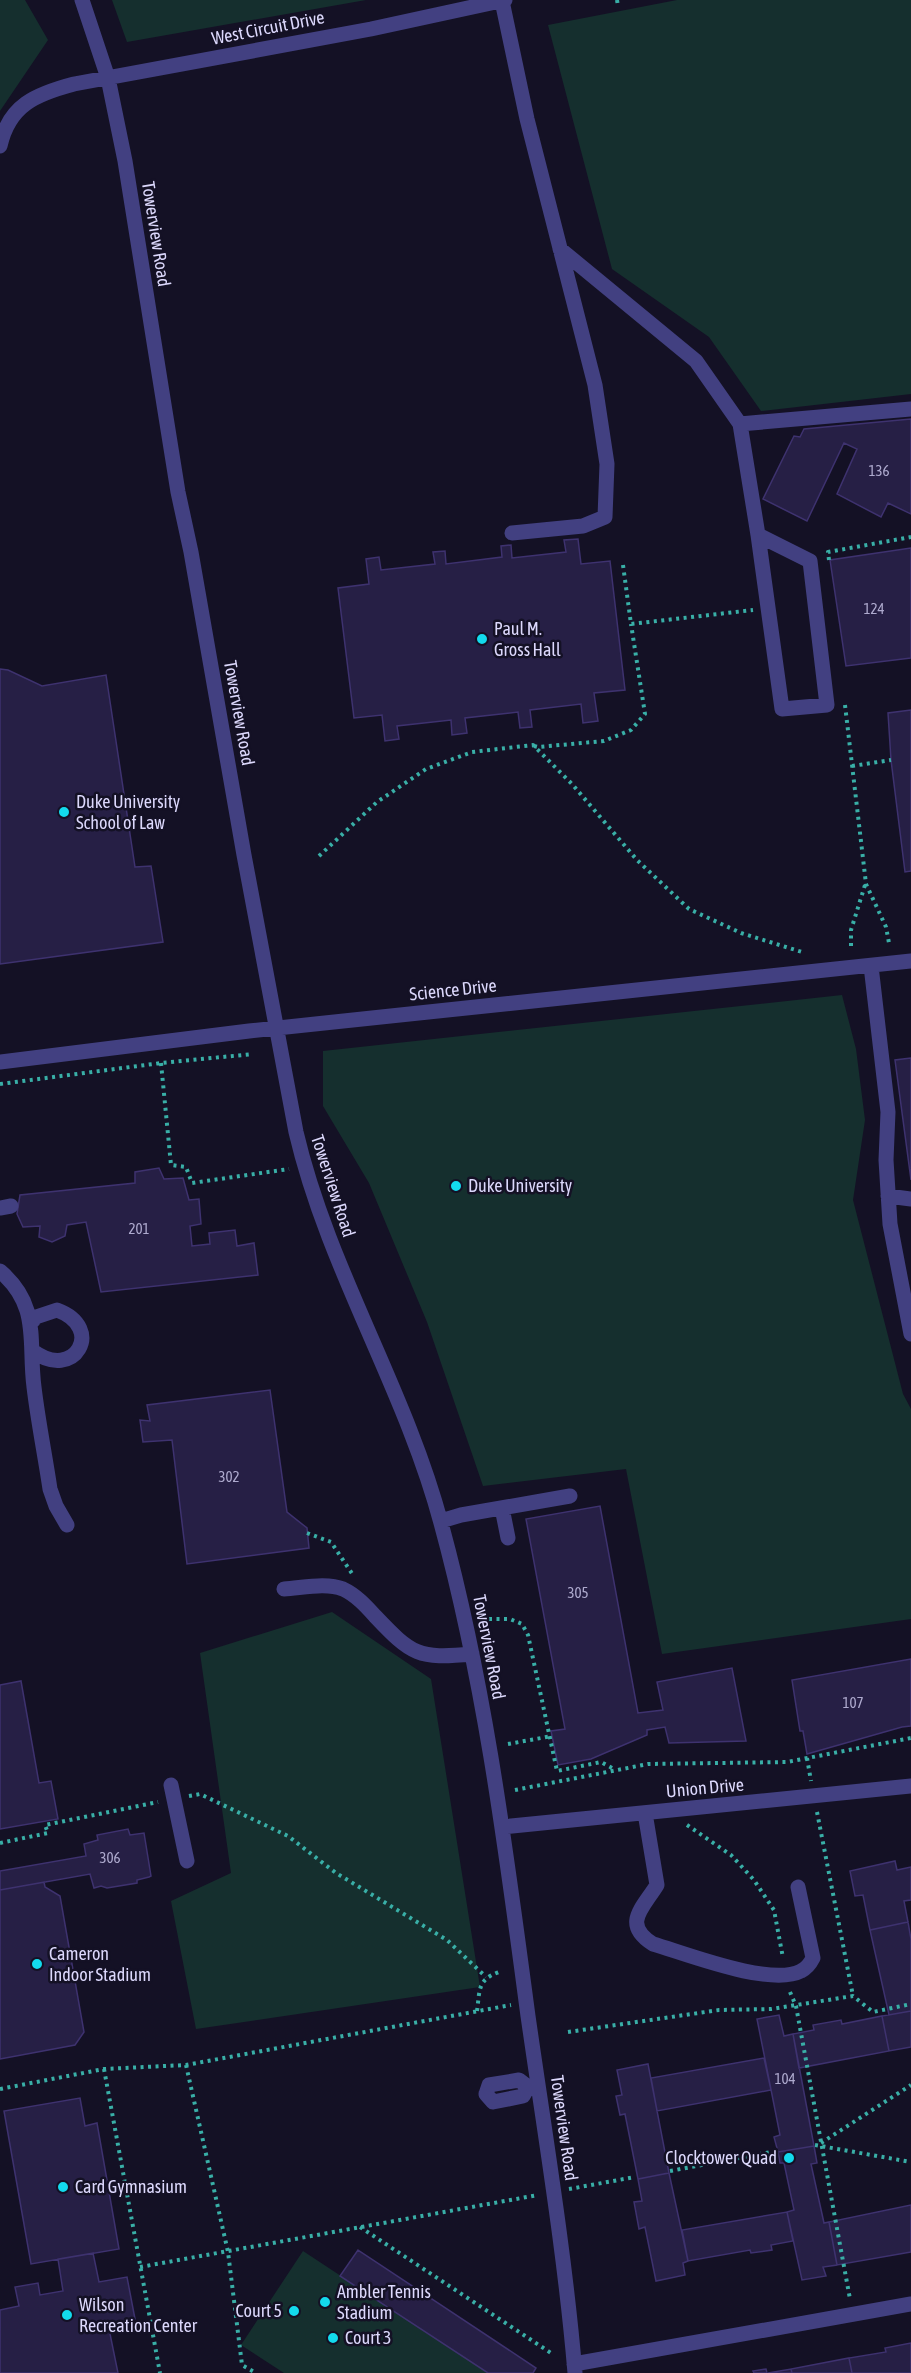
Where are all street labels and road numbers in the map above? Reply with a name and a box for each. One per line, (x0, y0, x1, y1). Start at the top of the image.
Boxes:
street label: West Circuit Drive (210, 6, 326, 49)
street label: Towerview Road (138, 180, 175, 288)
street label: Towerview Road (220, 659, 259, 767)
street label: Science Drive (408, 974, 498, 1005)
street label: Towerview Road (307, 1132, 360, 1240)
street label: Towerview Road (469, 1593, 510, 1701)
street label: Union Drive (665, 1774, 745, 1801)
street label: Towerview Road (547, 2074, 582, 2182)

